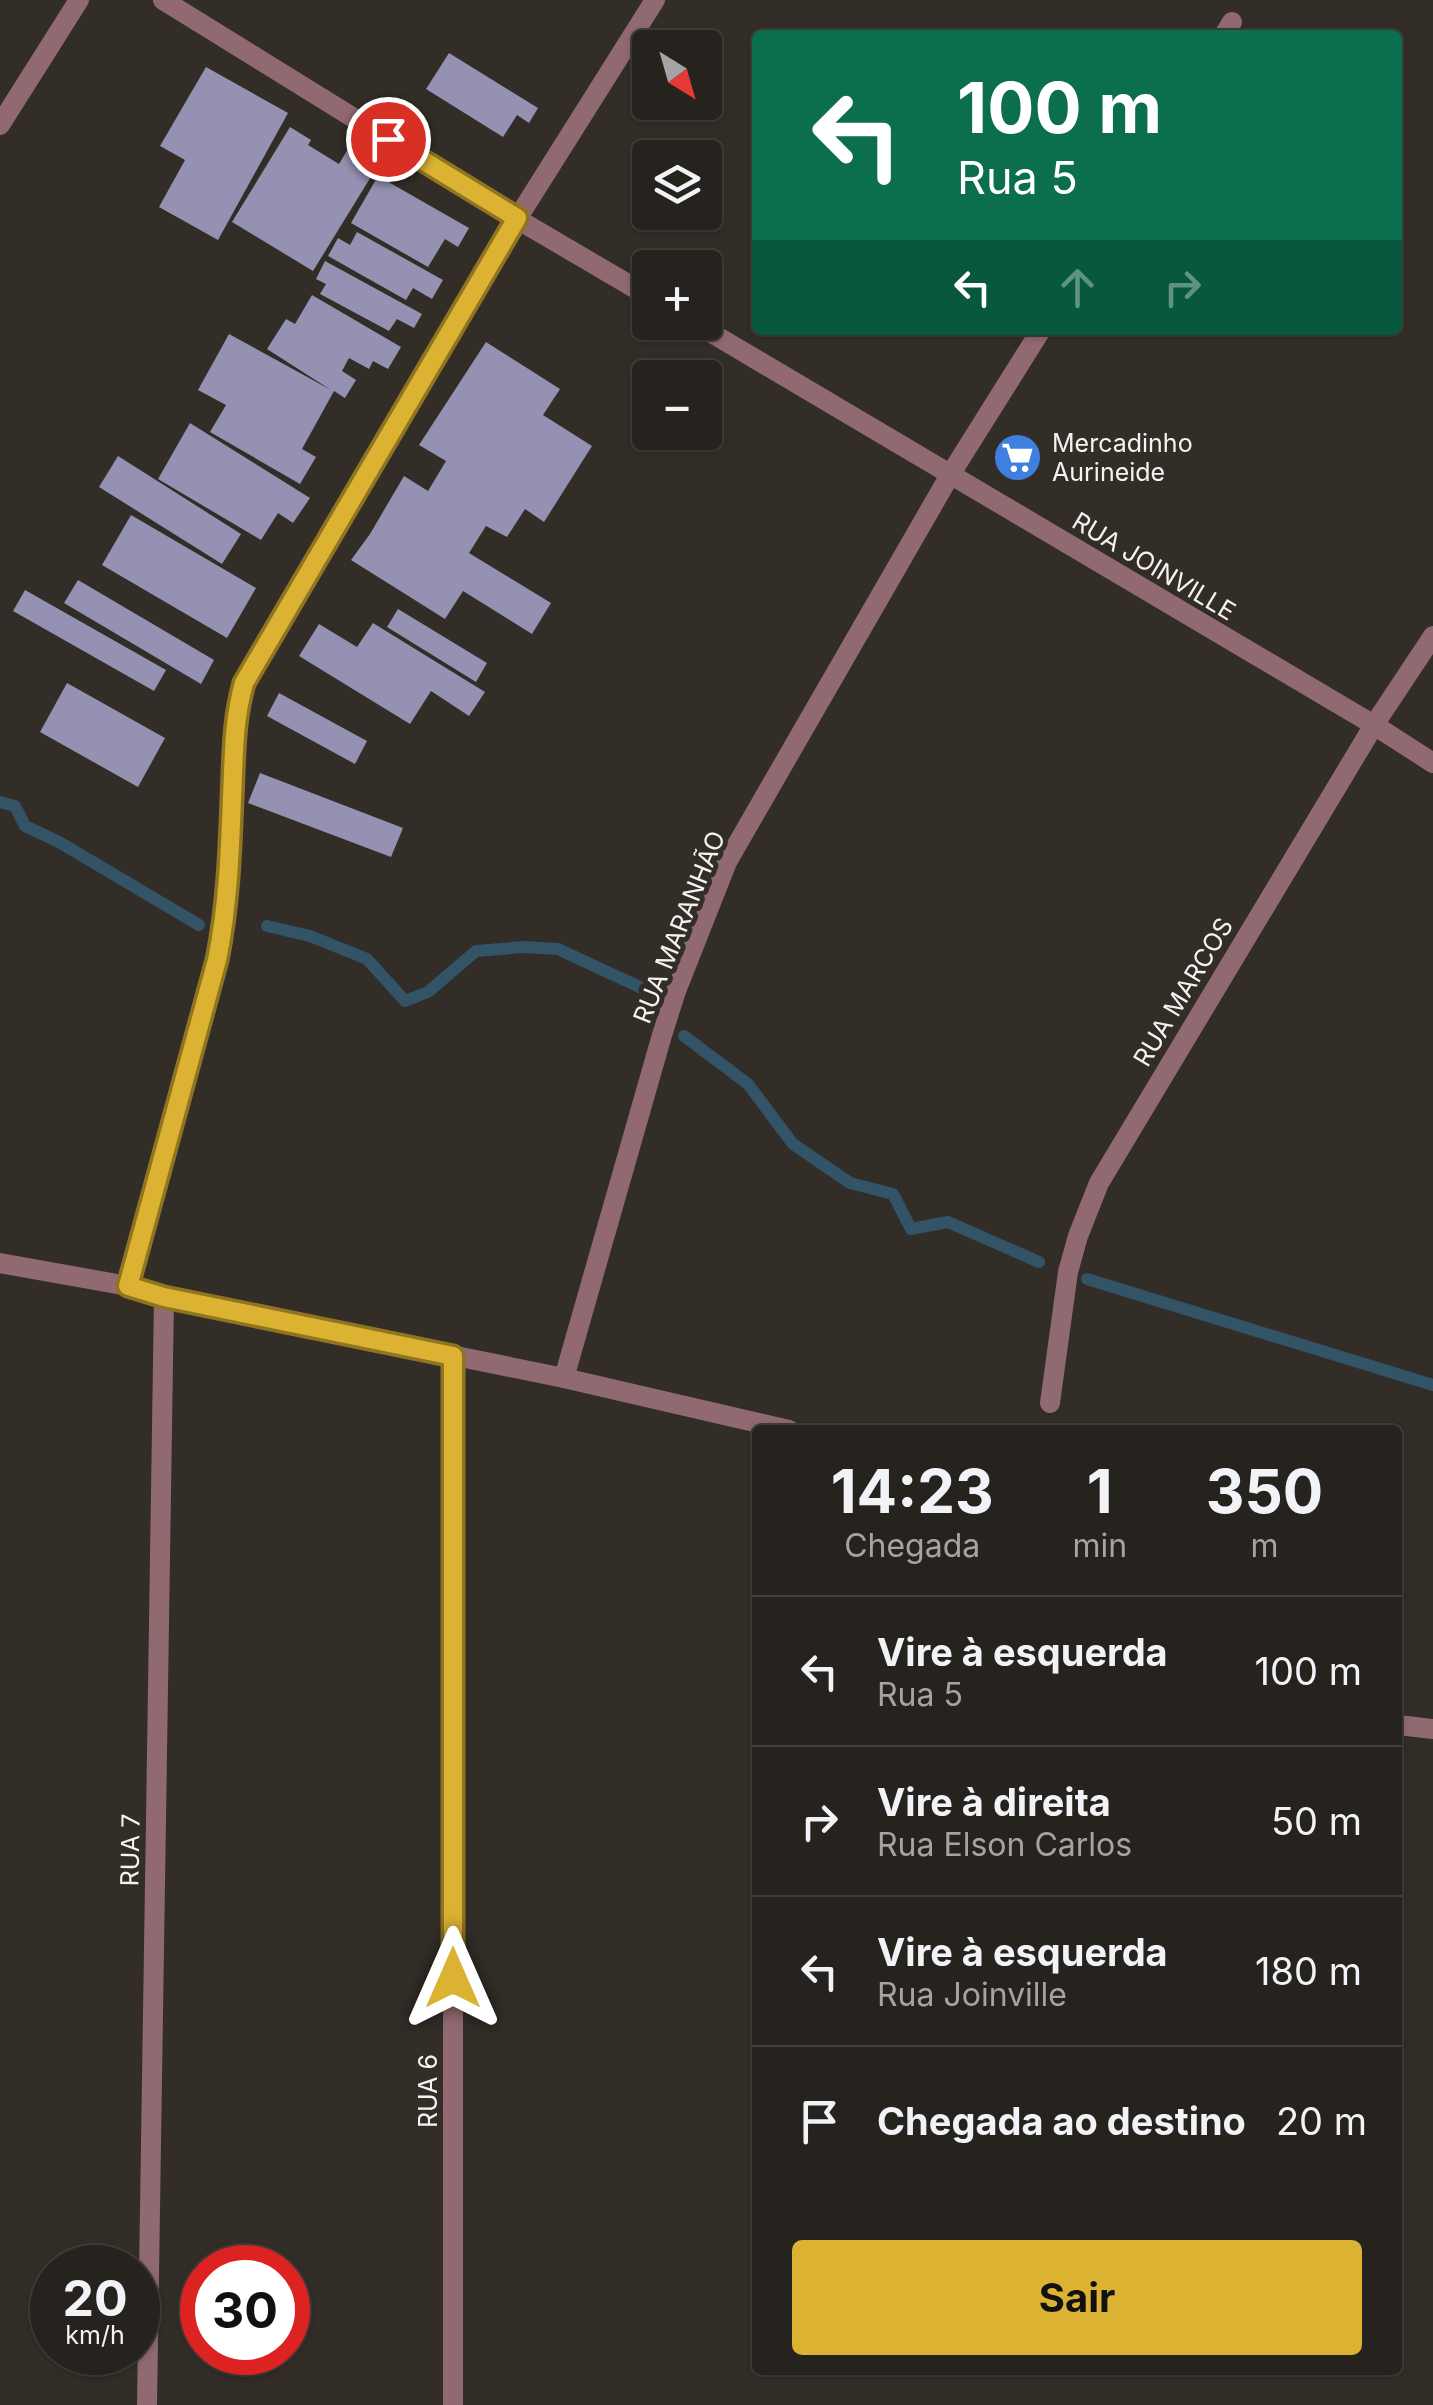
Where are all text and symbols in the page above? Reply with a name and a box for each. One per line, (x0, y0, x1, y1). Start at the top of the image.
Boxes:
north arrow (632, 30, 722, 120)
map controls (632, 30, 722, 450)
text: 100 m (957, 65, 1162, 150)
icon: left (792, 70, 922, 200)
pin (346, 97, 431, 182)
icon: arrive (361, 112, 416, 167)
button: layers (632, 140, 722, 230)
text: Rua 5 (957, 150, 1078, 205)
button: + (632, 250, 722, 340)
icon: left (945, 260, 1000, 315)
icon: ahead (1050, 260, 1105, 315)
icon: right (1155, 260, 1210, 315)
button: − (632, 360, 722, 450)
place label: Mercadinho Aurineide (1052, 428, 1193, 487)
supermarket icon: Mercadinho Aurineide (991, 431, 1043, 483)
street label: RUA JOINVILLE (1067, 506, 1241, 626)
street label: RUA MARANHÃO (627, 827, 731, 1027)
street label: RUA MARCOS (1127, 912, 1239, 1072)
text: 14:23 (831, 1455, 994, 1527)
text: 1 (1087, 1455, 1113, 1527)
text: 350 (1206, 1455, 1323, 1527)
text: Chegada (844, 1526, 980, 1565)
text: min (1072, 1526, 1127, 1565)
text: m (1251, 1526, 1279, 1565)
text: Vire à esquerda (877, 1629, 1168, 1675)
icon: left (792, 1644, 847, 1699)
text: 100 m (1255, 1648, 1362, 1694)
text: Rua 5 (877, 1675, 963, 1714)
text: Vire à direita (877, 1779, 1111, 1825)
icon: right (792, 1794, 847, 1849)
text: 50 m (1271, 1798, 1362, 1844)
street label: RUA 7 (114, 1813, 146, 1887)
text: Rua Elson Carlos (877, 1825, 1132, 1864)
position arrow (401, 1926, 505, 2030)
text: Vire à esquerda (877, 1929, 1168, 1975)
icon: left (792, 1944, 847, 1999)
text: 180 m (1255, 1948, 1362, 1994)
text: Rua Joinville (877, 1975, 1067, 2014)
street label: RUA 6 (413, 2054, 443, 2128)
icon: arrive (792, 2094, 847, 2149)
text: Chegada ao destino (877, 2098, 1246, 2144)
text: 20 m (1276, 2098, 1367, 2144)
button: Sair (792, 2240, 1362, 2355)
speed limit sign: 30 (180, 2245, 310, 2375)
text: 20 (62, 2268, 128, 2328)
text: km/h (65, 2320, 125, 2350)

